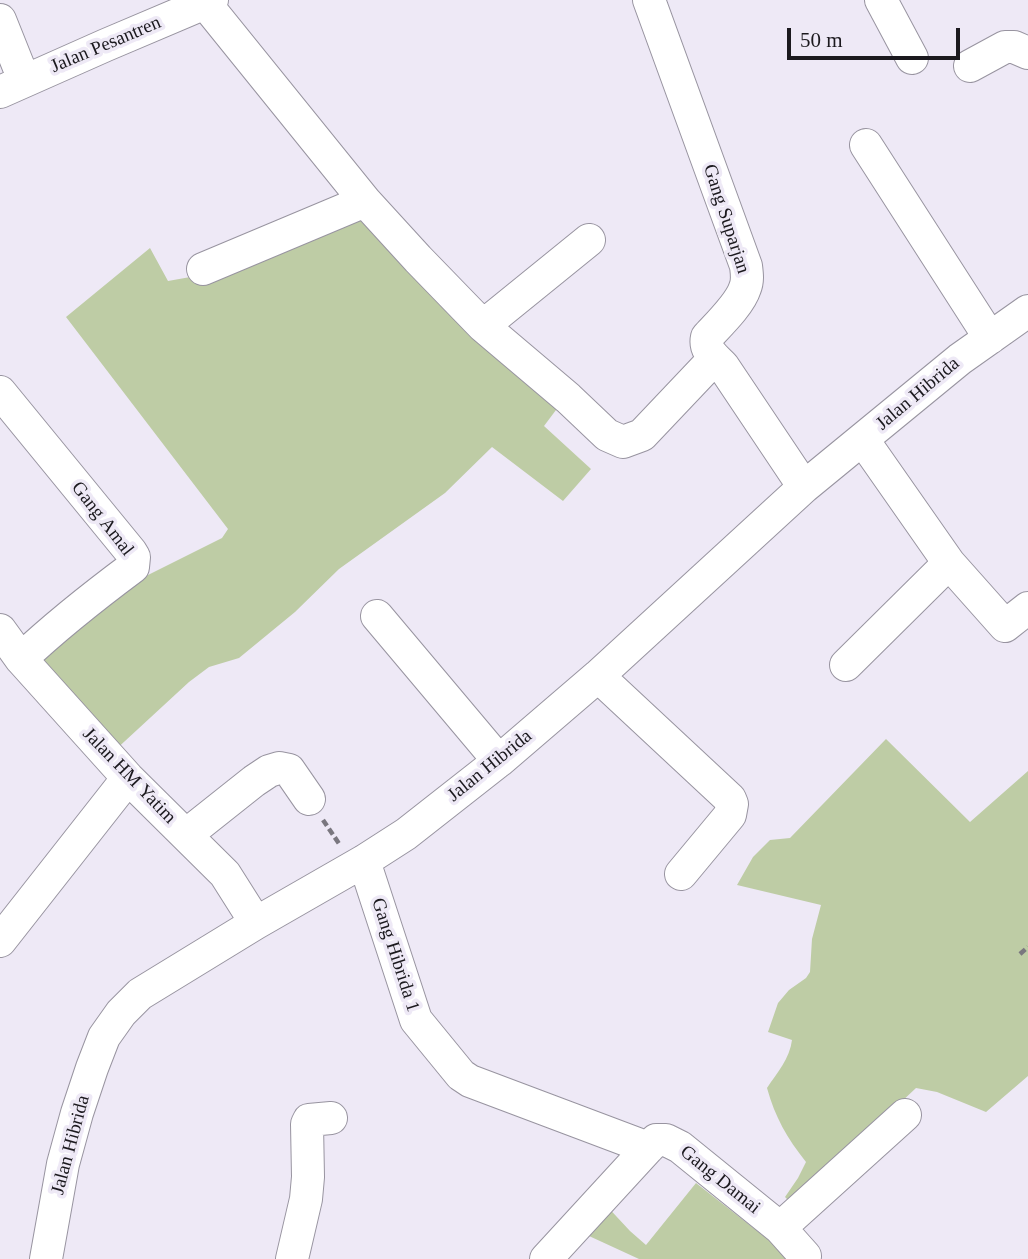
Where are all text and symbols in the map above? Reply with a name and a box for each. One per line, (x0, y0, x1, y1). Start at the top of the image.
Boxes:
street label: Jalan Pesantren (47, 12, 165, 78)
scale bar (790, 14, 963, 58)
text: 50 m (800, 28, 843, 52)
street label: Gang Suparjan (698, 162, 754, 276)
street label: Jalan Hibrida (872, 353, 964, 435)
street label: Gang Amal (66, 477, 138, 561)
street label: Jalan HM Yatim (77, 723, 181, 829)
street label: Jalan Hibrida (443, 725, 537, 807)
street label: Gang Hibrida 1 (366, 895, 424, 1015)
street label: Jalan Hibrida (47, 1093, 95, 1197)
street label: Gang Damai (675, 1141, 765, 1219)

